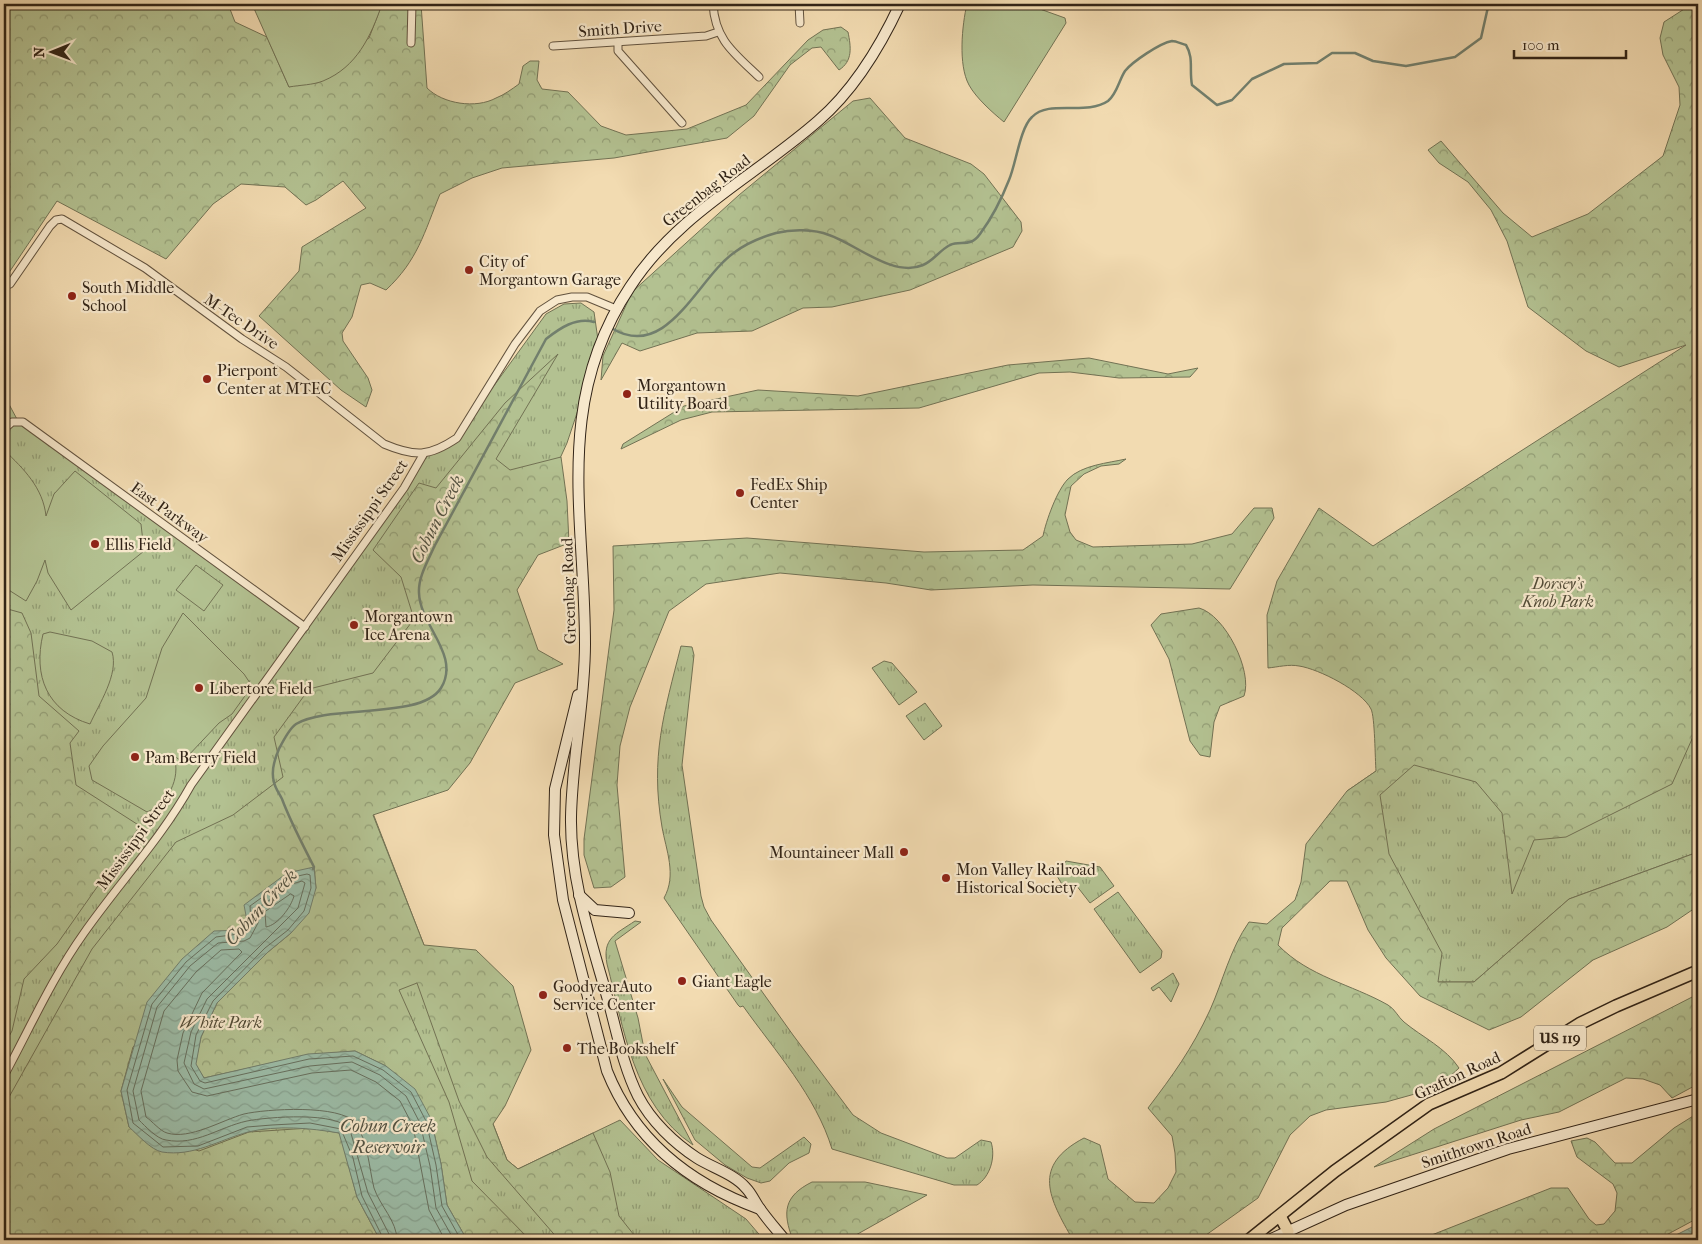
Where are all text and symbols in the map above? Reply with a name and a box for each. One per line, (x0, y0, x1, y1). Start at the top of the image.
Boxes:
street label: Smith Drive (578, 16, 662, 41)
north arrow (28, 28, 78, 78)
scale bar (1514, 28, 1627, 60)
text: 100 m (1522, 36, 1560, 54)
text: N (31, 46, 48, 58)
street label: Greenbag Road (659, 150, 754, 231)
place label: City of Morgantown Garage (479, 252, 621, 289)
marker: City of Morgantown Garage (463, 264, 475, 276)
place label: South Middle School (82, 278, 174, 315)
marker: South Middle School (66, 290, 78, 302)
street label: M-Tec Drive (201, 290, 283, 353)
place label: Pierpont Center at MTEC (217, 361, 331, 398)
marker: Pierpont Center at MTEC (201, 373, 213, 385)
place label: Morgantown Utility Board (637, 376, 728, 413)
marker: Morgantown Utility Board (621, 388, 633, 400)
street label: Mississippi Street (327, 455, 412, 565)
water label: Cobun Creek (406, 472, 469, 567)
place label: FedEx Ship Center (750, 475, 828, 512)
street label: East Parkway (127, 478, 213, 547)
marker: FedEx Ship Center (734, 487, 746, 499)
place label: Ellis Field (105, 535, 172, 554)
street label: Greenbag Road (557, 537, 580, 645)
marker: Ellis Field (89, 538, 101, 550)
park label: Dorsey's Knob Park (1521, 574, 1594, 611)
place label: Morgantown Ice Arena (364, 607, 454, 644)
marker: Morgantown Ice Arena (348, 619, 360, 631)
place label: Libertore Field (209, 679, 313, 698)
marker: Libertore Field (193, 682, 205, 694)
place label: Pam Berry Field (145, 748, 257, 767)
marker: Pam Berry Field (129, 751, 141, 763)
street label: Mississippi Street (92, 785, 179, 893)
place label: Mountaineer Mall (769, 843, 895, 862)
marker: Mountaineer Mall (898, 846, 910, 858)
place label: Mon Valley Railroad Historical Society (956, 860, 1096, 897)
water label: Cobun Creek (221, 865, 302, 950)
marker: Mon Valley Railroad Historical Society (940, 872, 952, 884)
place label: Giant Eagle (692, 972, 772, 991)
marker: Giant Eagle (676, 975, 688, 987)
place label: GoodyearAuto Service Center (553, 977, 656, 1014)
marker: GoodyearAuto Service Center (537, 989, 549, 1001)
park label: White Park (180, 1013, 262, 1032)
road number: US 119 (1534, 1026, 1586, 1050)
place label: The Bookshelf (577, 1039, 679, 1058)
marker: The Bookshelf (561, 1042, 573, 1054)
street label: Grafton Road (1411, 1047, 1504, 1104)
water label: Cobun Creek Reservoir (340, 1116, 436, 1158)
street label: Smithtown Road (1419, 1119, 1534, 1172)

